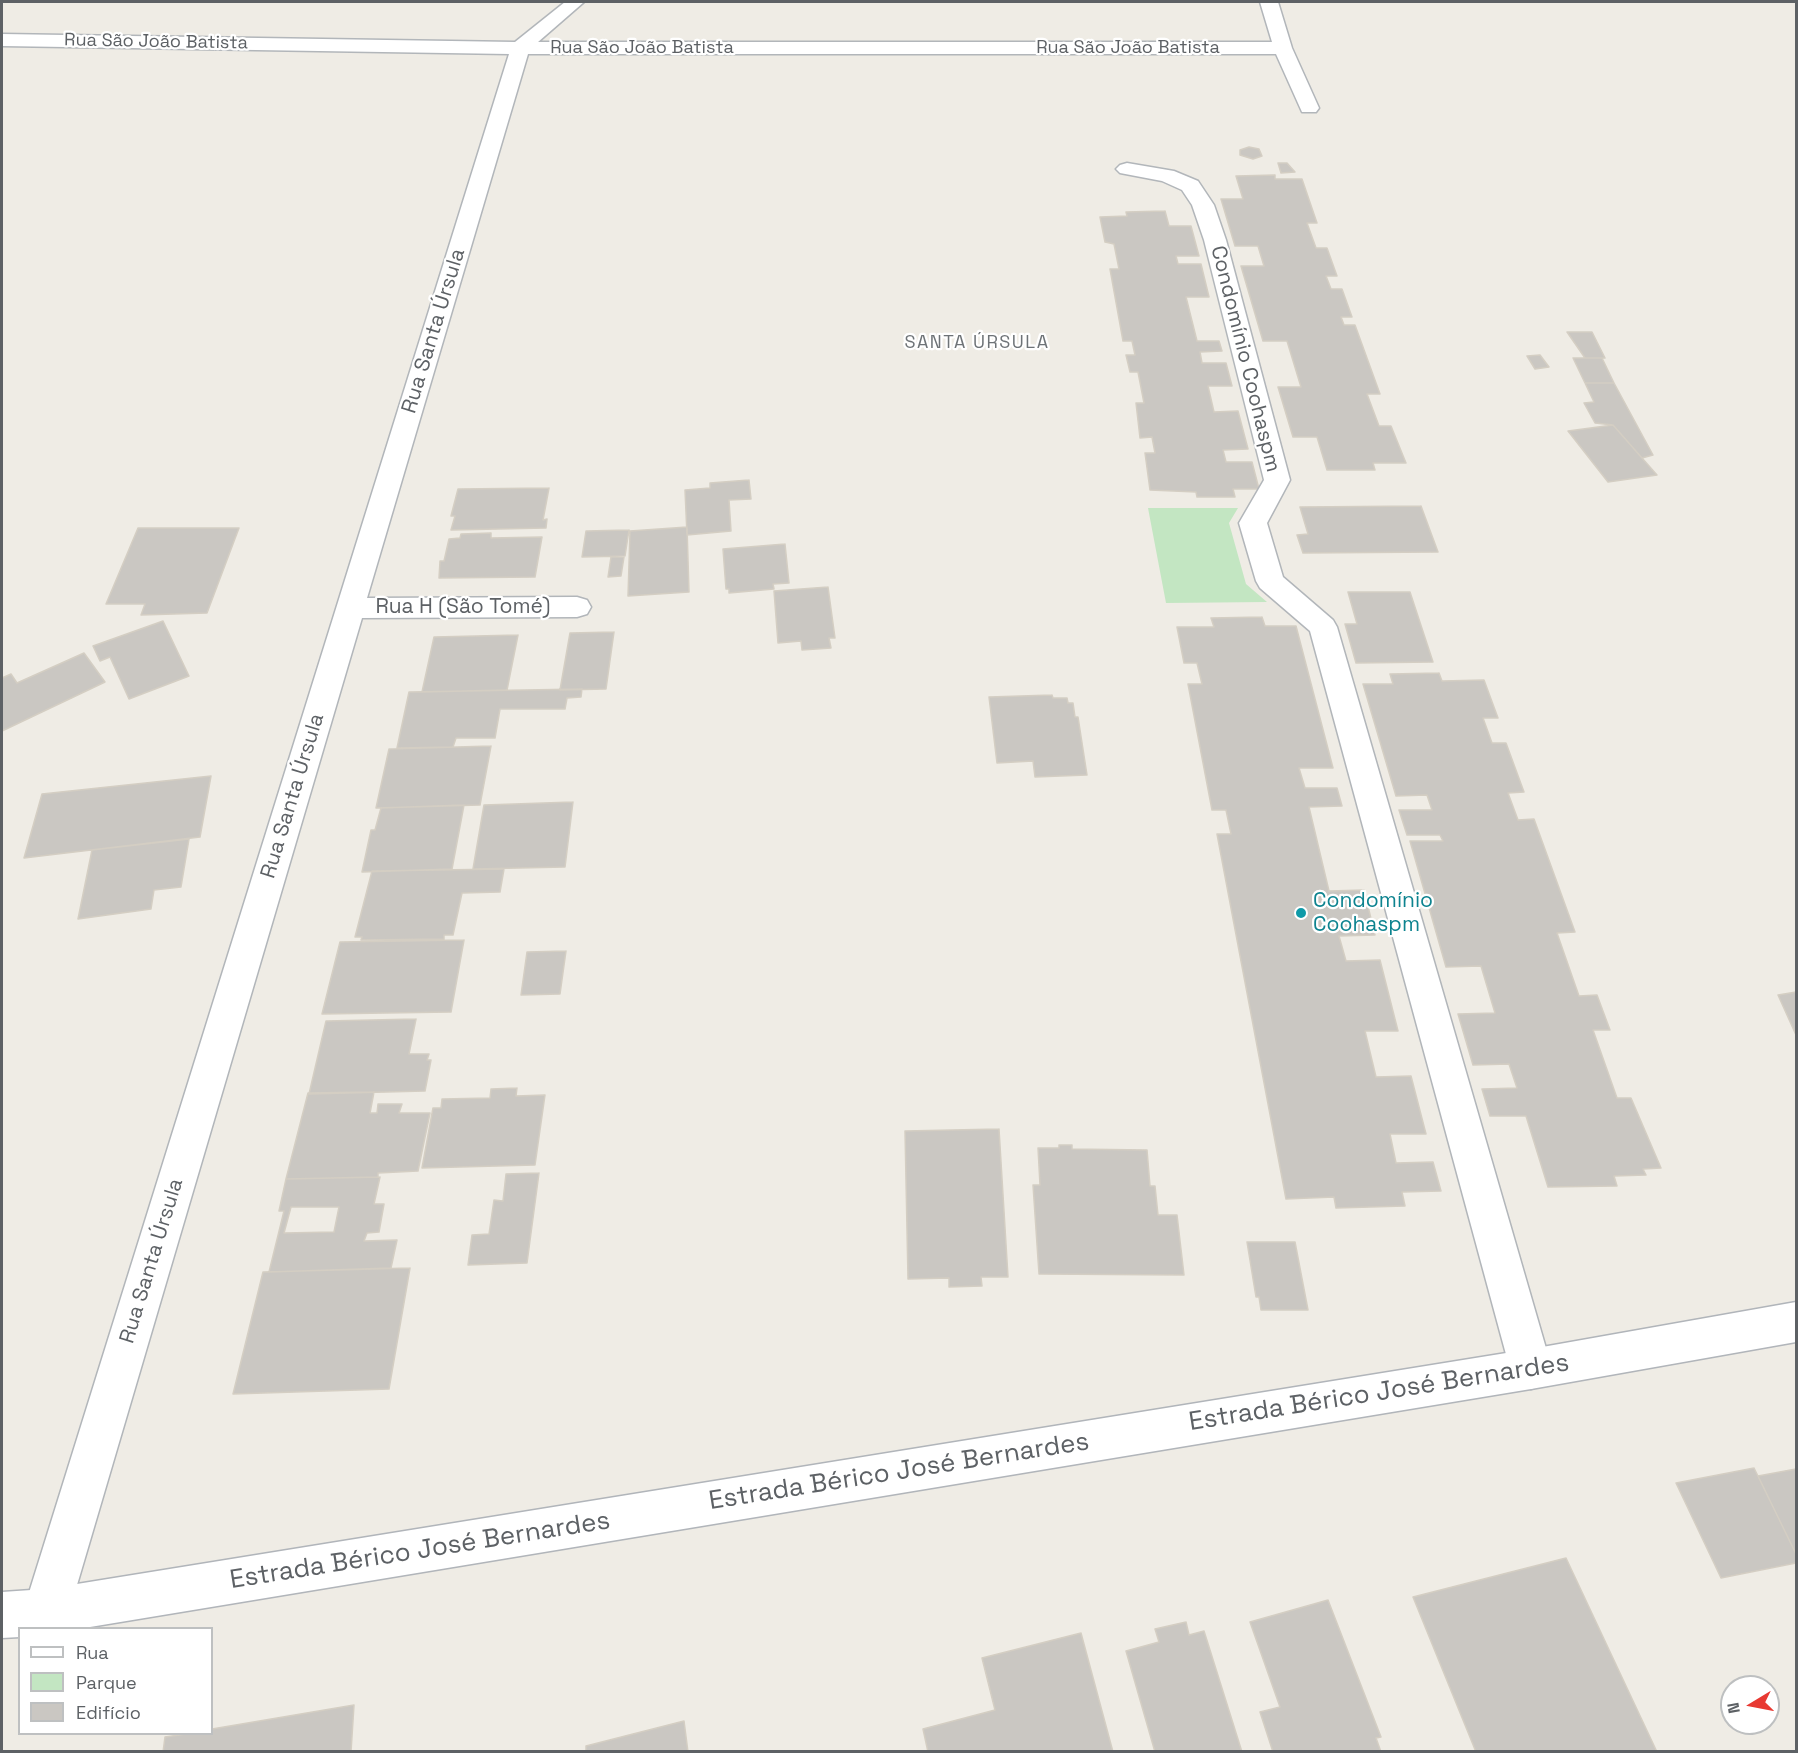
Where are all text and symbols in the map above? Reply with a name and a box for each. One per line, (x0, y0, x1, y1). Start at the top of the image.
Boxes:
street label: Rua São João Batista (64, 30, 248, 54)
street label: Rua São João Batista (550, 37, 734, 59)
street label: Rua São João Batista (1036, 37, 1220, 59)
street label: Condomínio Coohaspm (1205, 243, 1285, 475)
street label: Rua Santa Úrsula (397, 246, 471, 416)
district label: SANTA ÚRSULA (904, 332, 1050, 354)
street label: Rua H (São Tomé) (376, 594, 550, 620)
street label: Rua Santa Úrsula (256, 711, 330, 881)
place label: Condomínio Coohaspm (1313, 888, 1433, 938)
marker: Condomínio Coohaspm (1294, 906, 1308, 920)
street label: Rua Santa Úrsula (115, 1176, 189, 1346)
street label: Estrada Bérico José Bernardes (1187, 1348, 1571, 1438)
street label: Estrada Bérico José Bernardes (707, 1427, 1091, 1517)
street label: Estrada Bérico José Bernardes (228, 1506, 612, 1596)
legend (18, 1627, 213, 1735)
text: Rua (76, 1641, 109, 1664)
text: Parque (76, 1671, 137, 1694)
north arrow (1720, 1675, 1780, 1735)
text: Edifício (76, 1701, 141, 1724)
text: N (1722, 1701, 1745, 1715)

